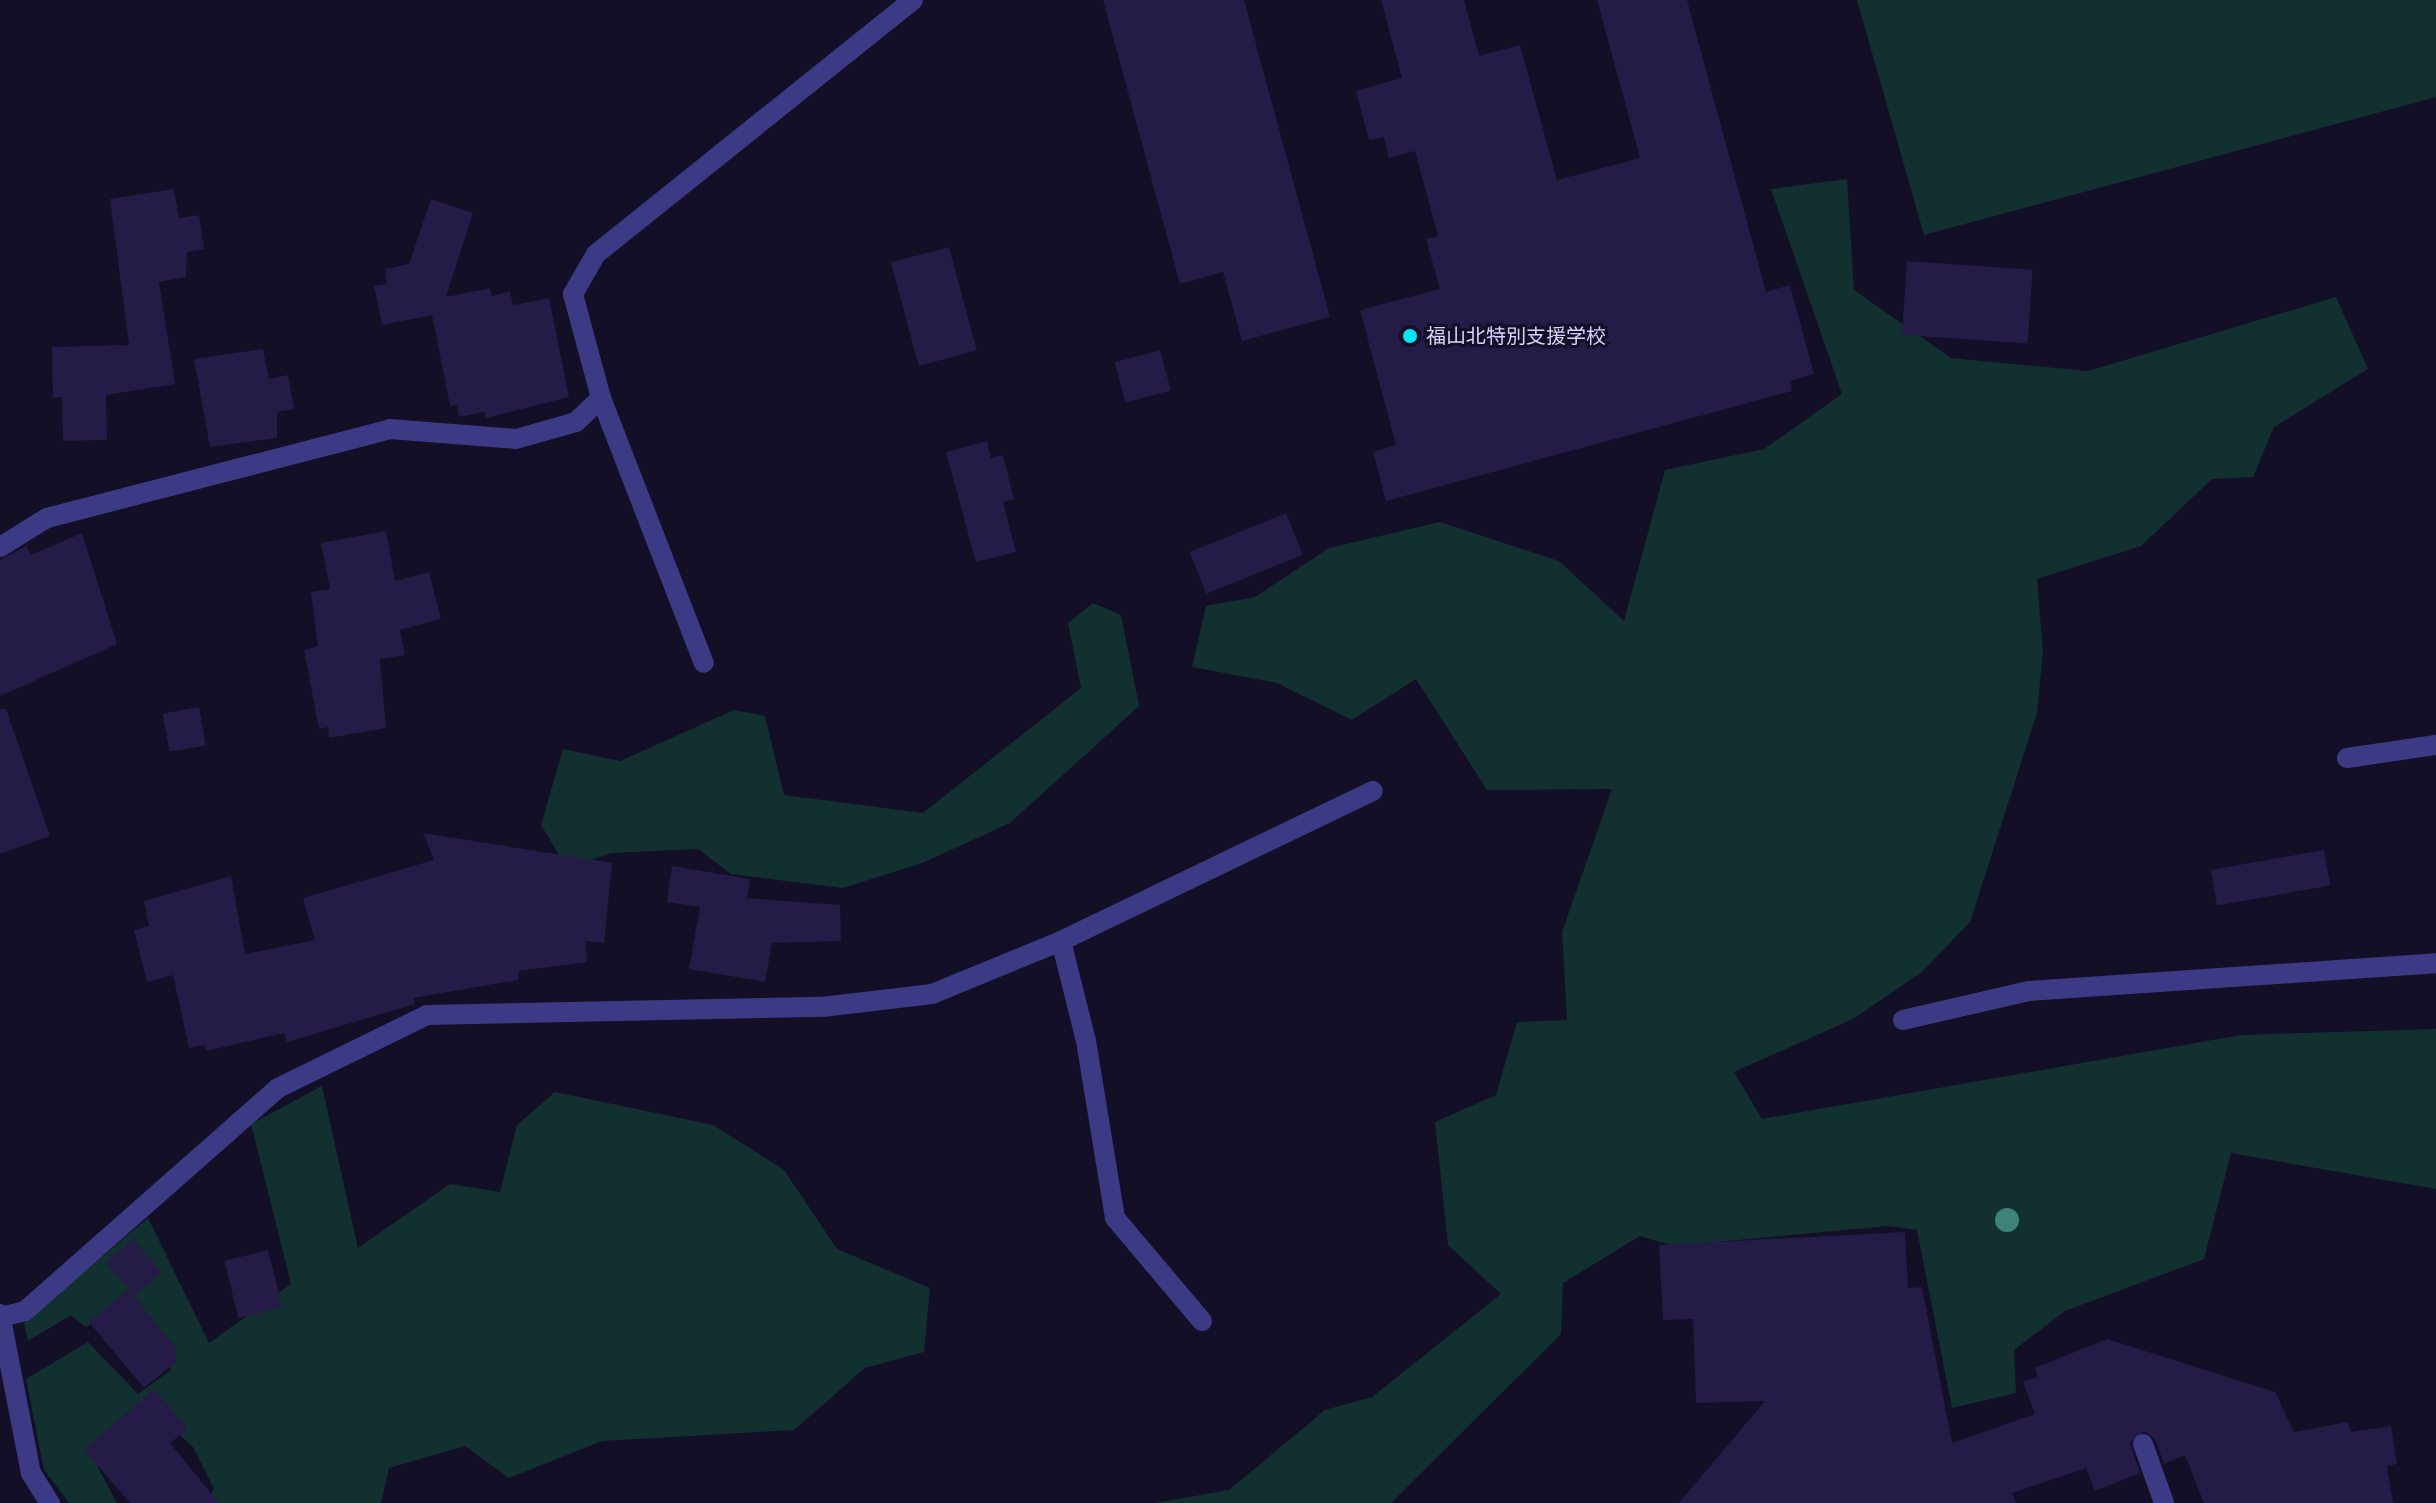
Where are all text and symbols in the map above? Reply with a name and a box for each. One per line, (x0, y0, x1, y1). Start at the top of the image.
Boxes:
place label: 福山北特別支援学校 (1426, 324, 1606, 348)
marker: 福山北特別支援学校 (1401, 327, 1419, 345)

